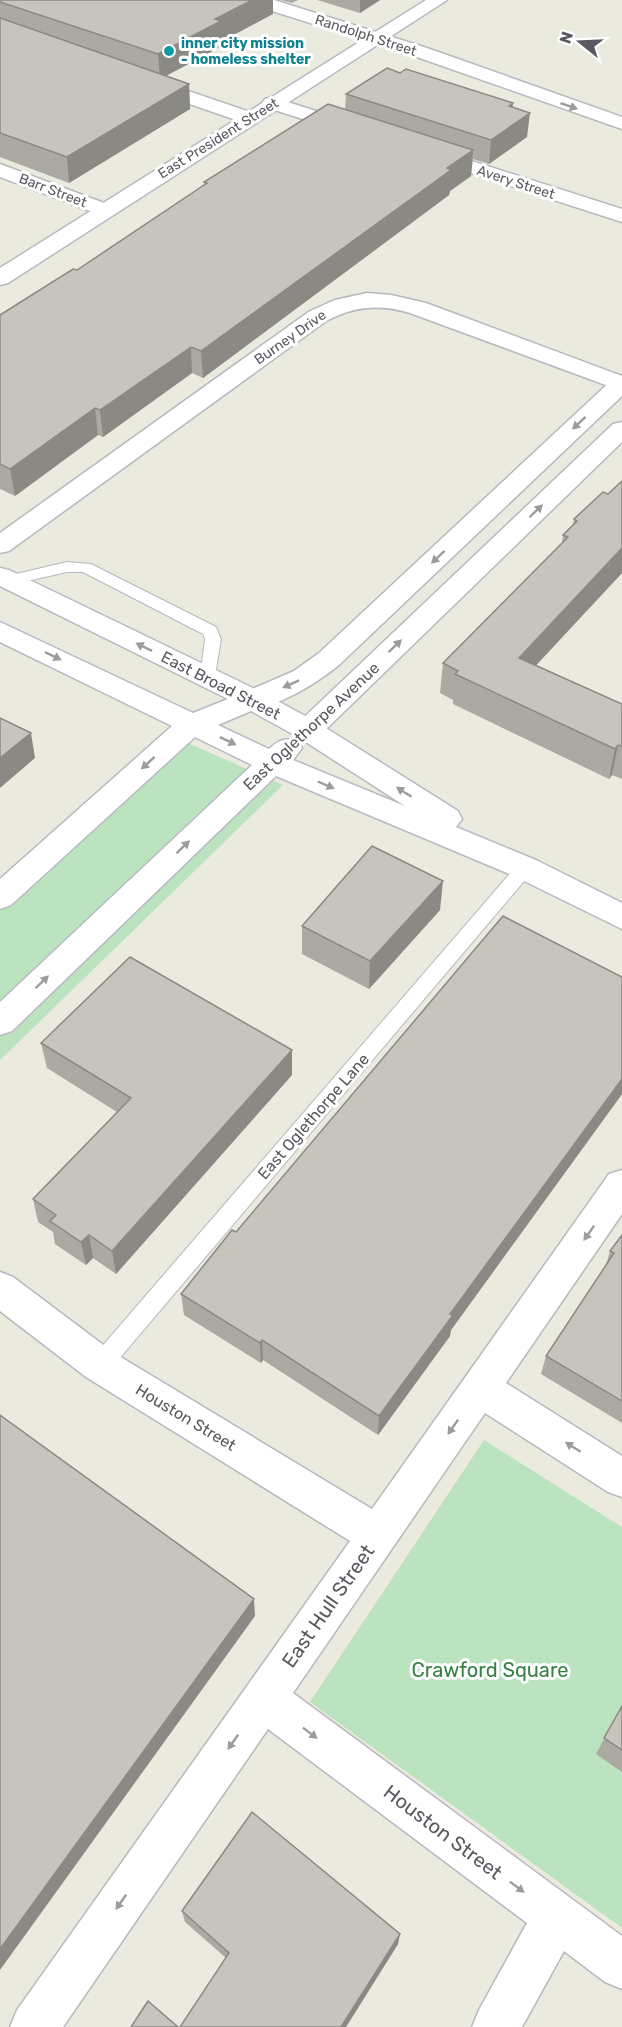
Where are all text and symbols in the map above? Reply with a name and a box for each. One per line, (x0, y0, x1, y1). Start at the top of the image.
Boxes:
street label: Randolph Street (313, 11, 419, 60)
north arrow (550, 12, 610, 72)
text: N (555, 29, 577, 46)
place label: inner city mission - homeless shelter (181, 35, 311, 68)
marker: inner city mission - homeless shelter (162, 44, 176, 58)
street label: East President Street (155, 94, 282, 182)
one-way arrow (560, 102, 578, 112)
street label: Avery Street (475, 162, 557, 203)
street label: Barr Street (16, 170, 90, 211)
street label: Burney Drive (251, 306, 330, 368)
one-way arrow (573, 416, 587, 430)
one-way arrow (529, 504, 544, 518)
one-way arrow (430, 550, 445, 564)
one-way arrow (388, 639, 403, 653)
one-way arrow (136, 642, 153, 652)
street label: East Broad Street (158, 647, 284, 724)
one-way arrow (44, 652, 61, 661)
street label: East Oglethorpe Avenue (239, 658, 383, 794)
one-way arrow (281, 679, 299, 689)
one-way arrow (220, 737, 237, 746)
one-way arrow (141, 756, 156, 770)
one-way arrow (317, 781, 335, 790)
one-way arrow (396, 786, 412, 797)
one-way arrow (176, 841, 190, 855)
one-way arrow (35, 975, 50, 989)
street label: East Oglethorpe Lane (254, 1050, 373, 1183)
one-way arrow (583, 1224, 595, 1240)
street label: Houston Street (132, 1380, 239, 1455)
one-way arrow (448, 1419, 459, 1435)
one-way arrow (564, 1441, 581, 1452)
street label: East Hull Street (277, 1540, 379, 1672)
park label: Crawford Square (411, 1658, 569, 1682)
one-way arrow (302, 1727, 318, 1739)
one-way arrow (227, 1733, 239, 1749)
street label: Houston Street (379, 1780, 507, 1884)
one-way arrow (509, 1881, 525, 1893)
one-way arrow (115, 1893, 127, 1909)

